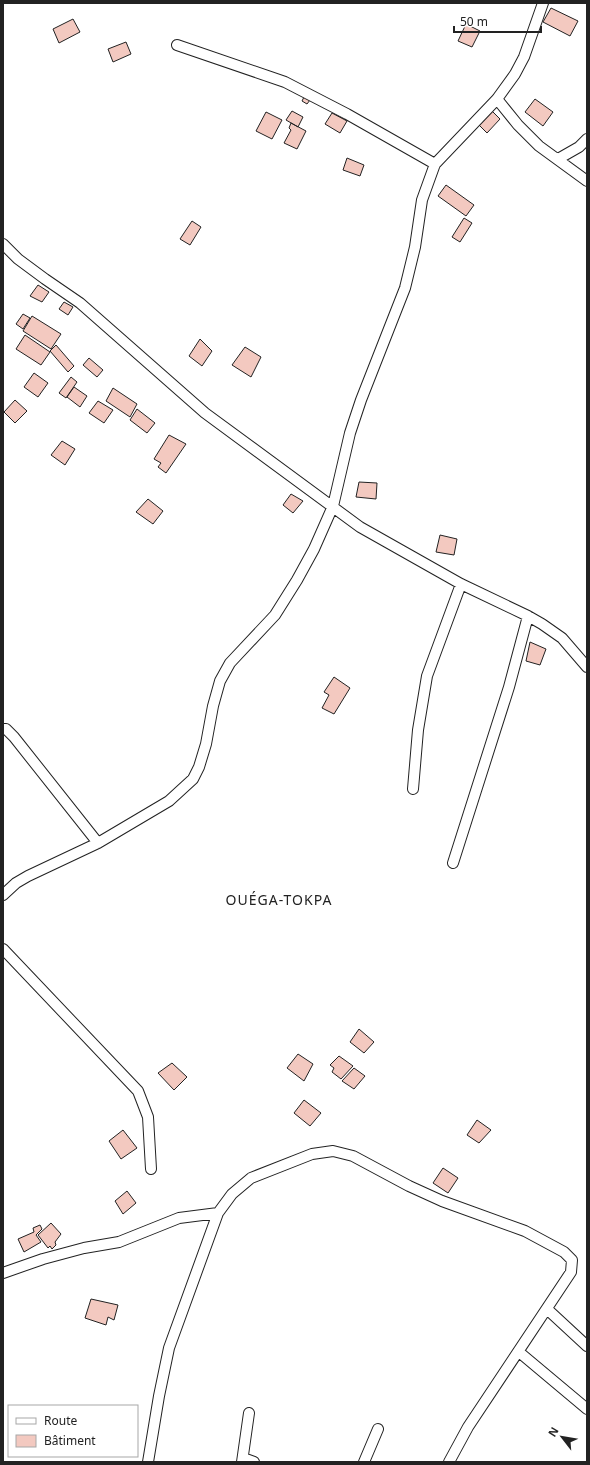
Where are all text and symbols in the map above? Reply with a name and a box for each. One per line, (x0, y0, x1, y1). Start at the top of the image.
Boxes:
scale bar (454, 8, 541, 34)
text: 50 m (460, 13, 488, 30)
district label: OUÉGA-TOKPA (226, 890, 332, 909)
legend (8, 1405, 138, 1457)
text: Route (44, 1412, 77, 1429)
north arrow (542, 1417, 582, 1457)
text: N (544, 1424, 562, 1439)
text: Bâtiment (44, 1432, 96, 1449)

